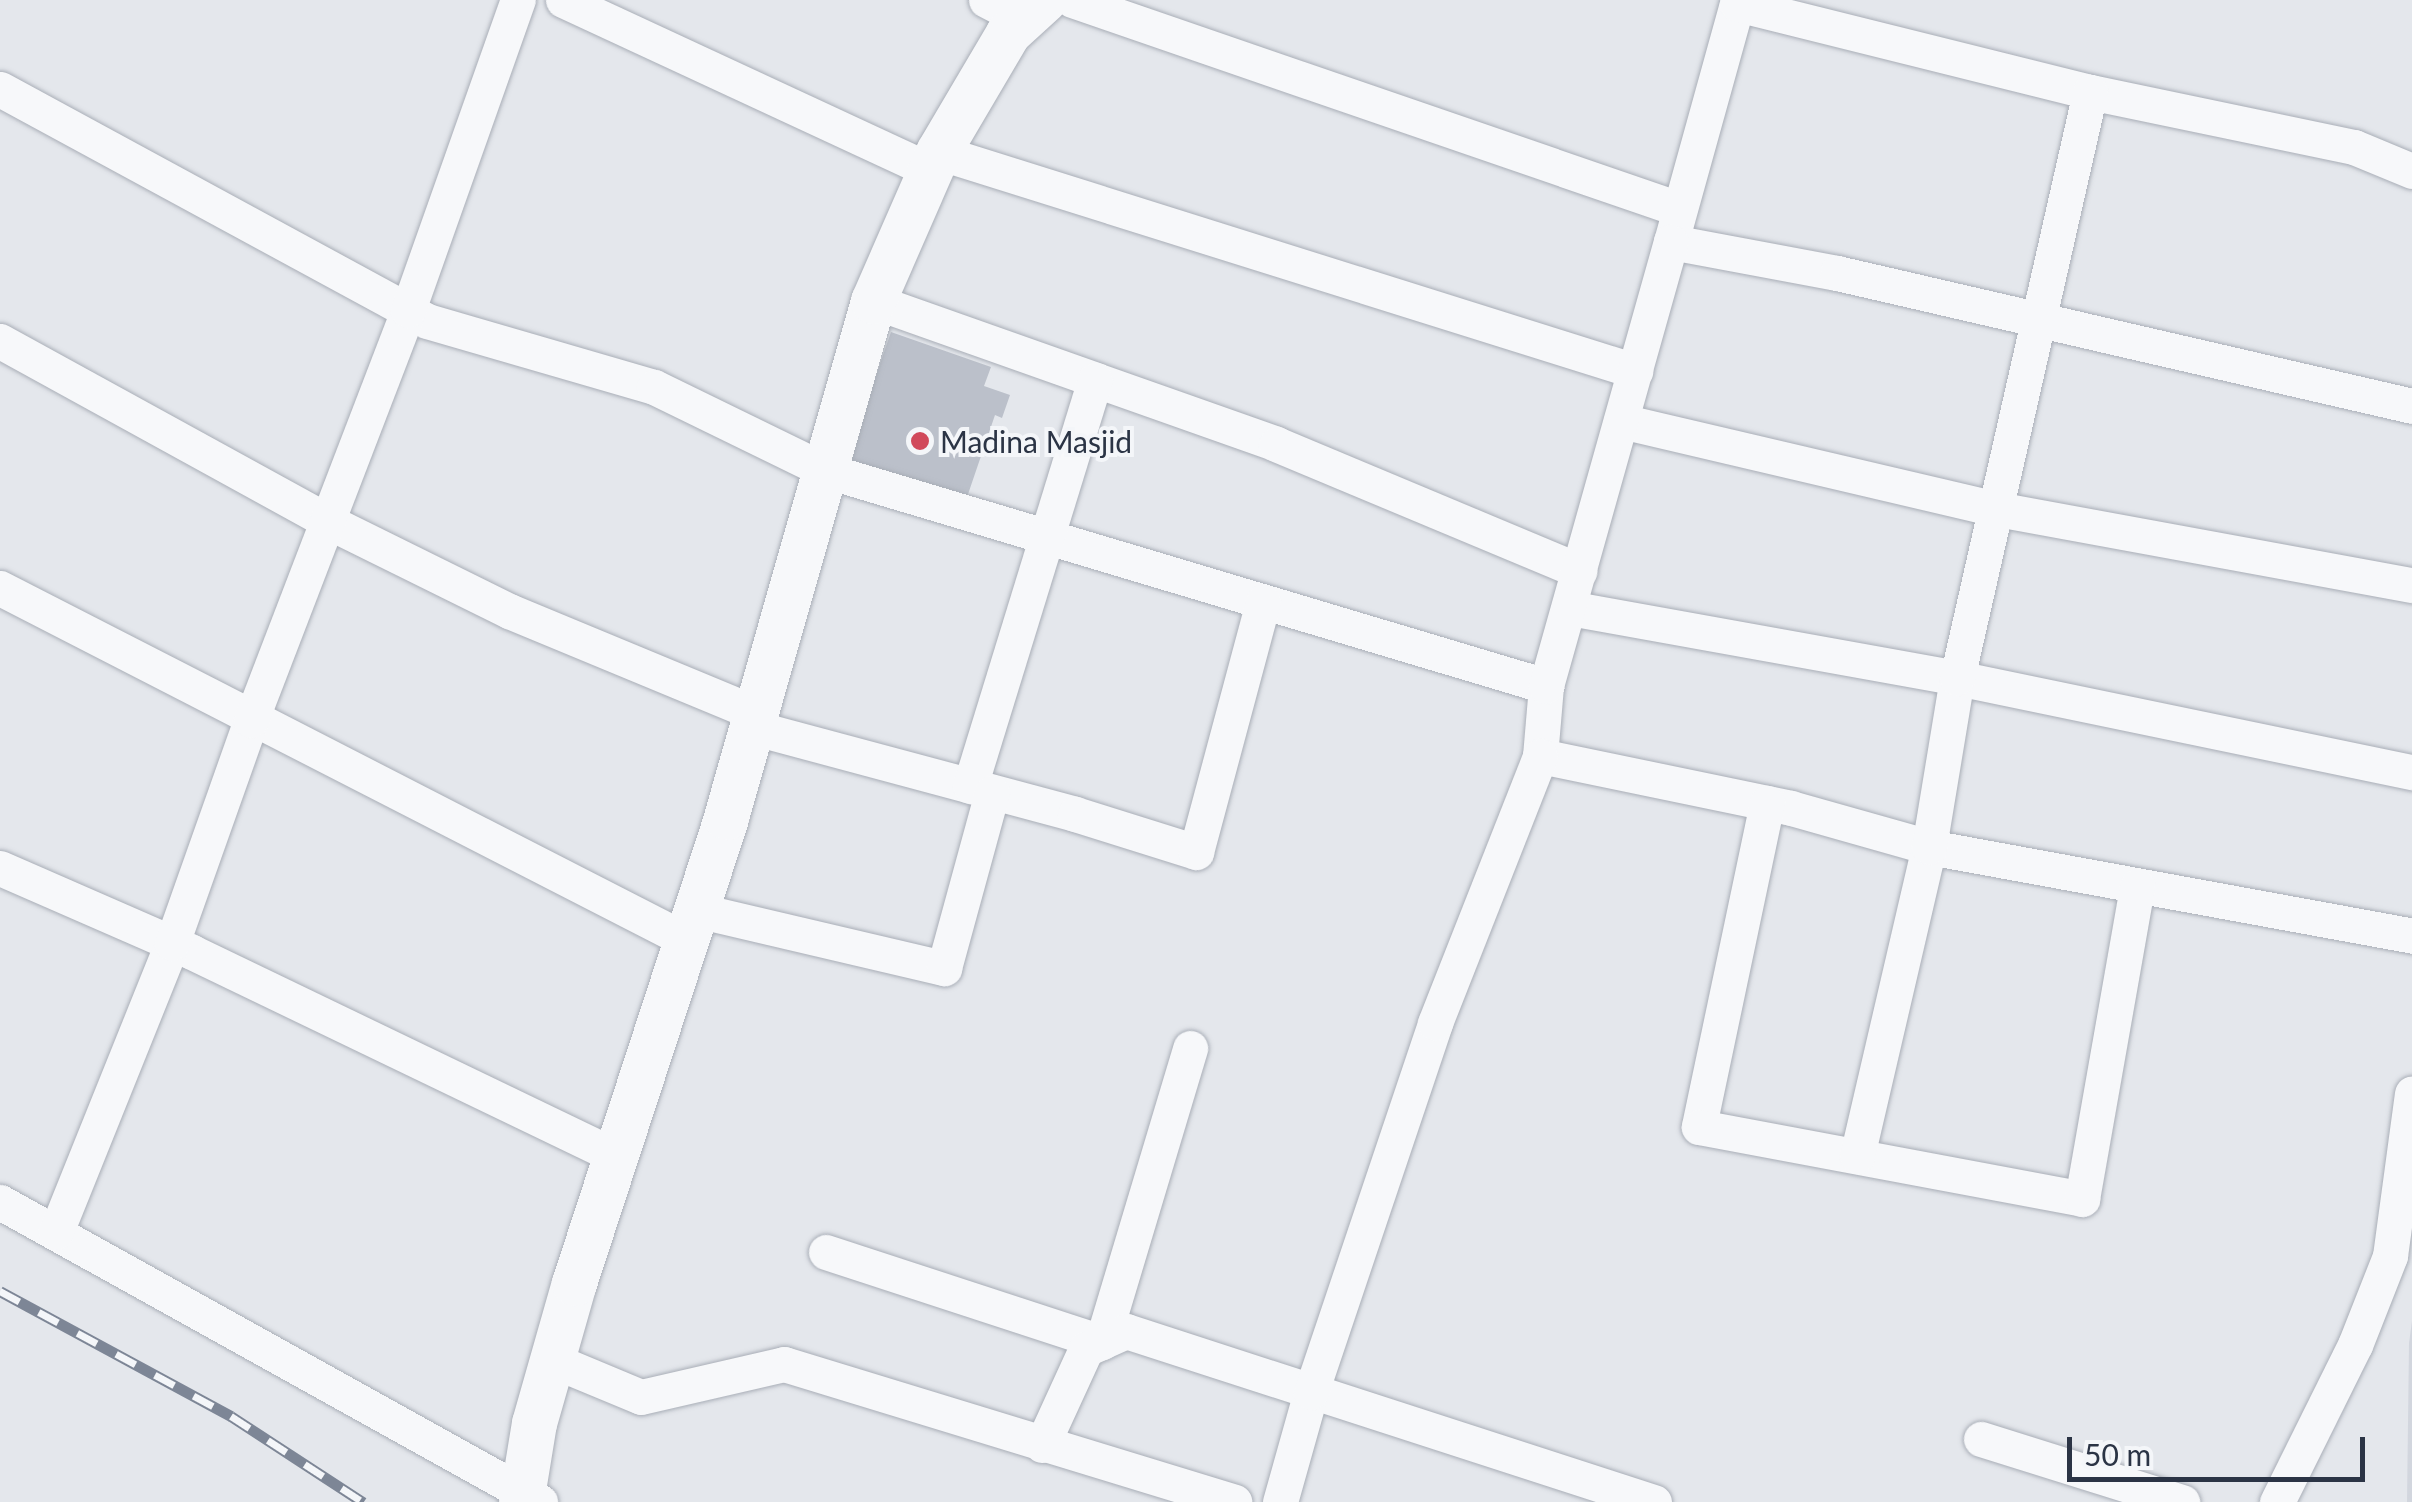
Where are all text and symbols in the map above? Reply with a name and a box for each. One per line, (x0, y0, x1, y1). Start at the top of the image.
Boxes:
place label: Madina Masjid (940, 423, 1132, 459)
marker: Madina Masjid (909, 430, 931, 452)
scale bar (2072, 1417, 2370, 1479)
text: 50 m (2084, 1436, 2151, 1472)

